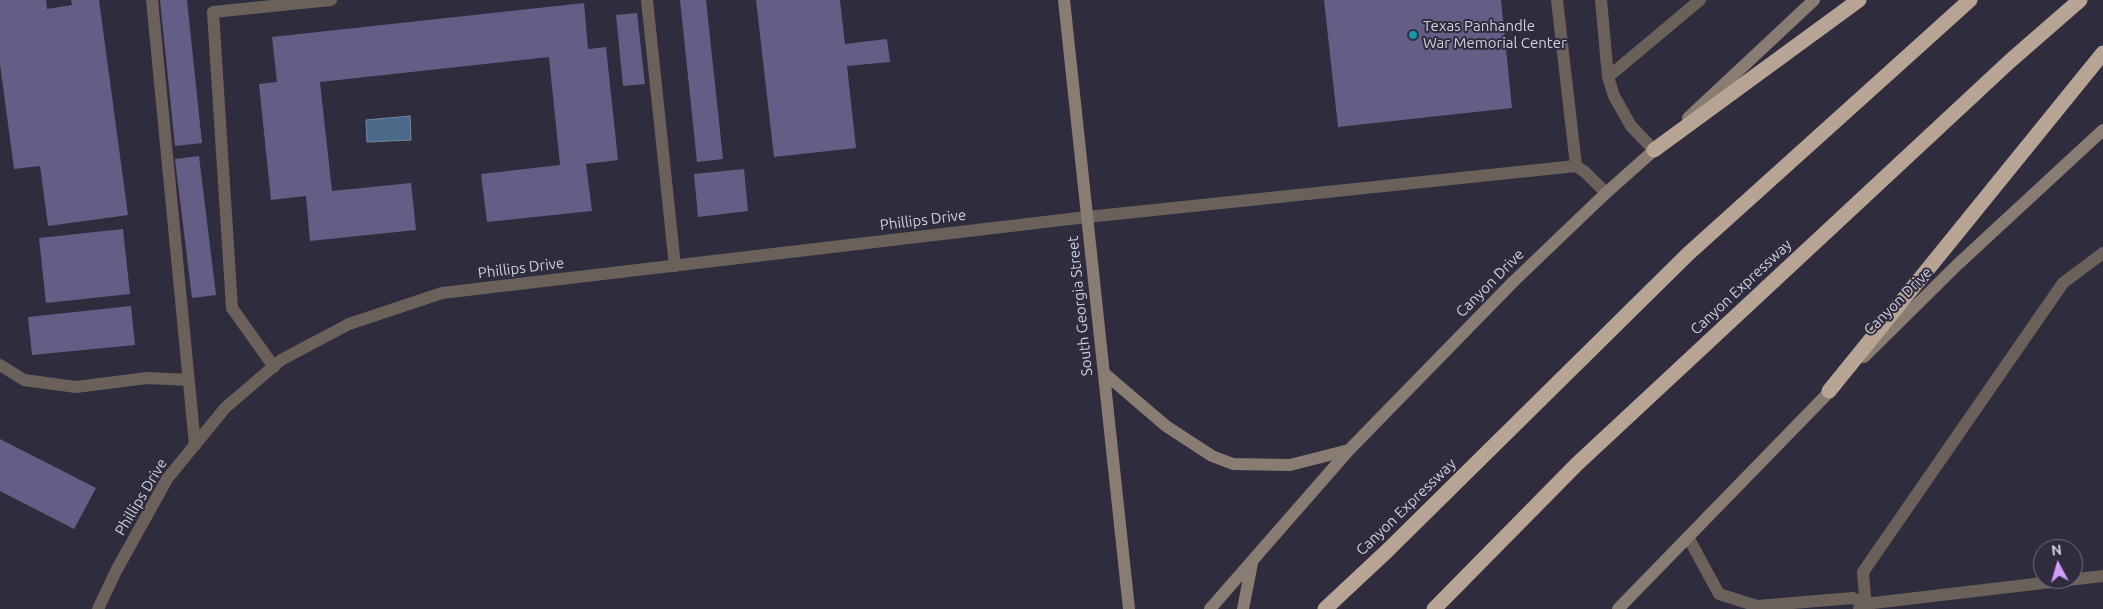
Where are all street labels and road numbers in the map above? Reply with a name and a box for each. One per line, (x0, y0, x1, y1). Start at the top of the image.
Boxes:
street label: Phillips Drive (879, 206, 967, 234)
street label: South Georgia Street (1064, 235, 1096, 377)
street label: Canyon Expressway (1687, 235, 1795, 339)
street label: Canyon Drive (1452, 245, 1528, 321)
street label: Phillips Drive (477, 254, 565, 282)
street label: Canyon Drive (1860, 263, 1936, 339)
street label: Phillips Drive (111, 455, 171, 539)
street label: Canyon Expressway (1352, 455, 1460, 559)

